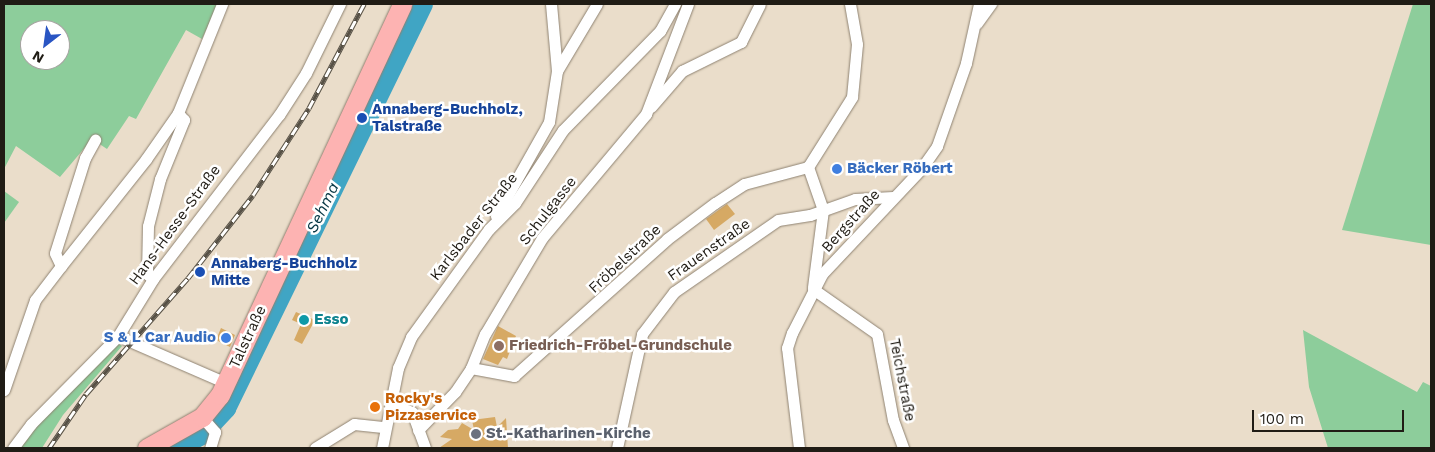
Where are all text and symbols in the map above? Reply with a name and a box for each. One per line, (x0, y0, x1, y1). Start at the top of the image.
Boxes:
north arrow (20, 20, 70, 70)
text: N (30, 48, 46, 67)
place label: Annaberg-Buchholz, Talstraße (372, 100, 523, 135)
marker: Annaberg-Buchholz, Talstraße (356, 112, 368, 124)
place label: Bäcker Röbert (847, 160, 953, 178)
street label: Hans-Hesse-Straße (125, 162, 225, 288)
marker: Bäcker Röbert (831, 163, 843, 175)
street label: Karlsbader Straße (426, 169, 522, 285)
street label: Schulgasse (516, 173, 580, 249)
water label: Sehma (303, 180, 343, 236)
street label: Bergstraße (818, 186, 884, 256)
street label: Frauenstraße (664, 215, 754, 285)
street label: Fröbelstraße (585, 221, 665, 297)
place label: Annaberg-Buchholz Mitte (211, 254, 357, 289)
marker: Annaberg-Buchholz Mitte (193, 265, 207, 279)
street label: Talstraße (226, 303, 270, 371)
place label: Esso (314, 311, 348, 329)
marker: Esso (298, 314, 310, 326)
place label: S & L Car Audio (103, 329, 216, 347)
marker: S & L Car Audio (220, 332, 232, 344)
place label: Friedrich-Fröbel-Grundschule (509, 337, 732, 355)
street label: Teichstraße (885, 337, 919, 423)
marker: Friedrich-Fröbel-Grundschule (493, 340, 505, 352)
place label: Rocky's Pizzaservice (385, 389, 477, 424)
scale bar (1255, 400, 1408, 432)
marker: Rocky's Pizzaservice (369, 401, 381, 413)
text: 100 m (1260, 410, 1304, 428)
place label: St.-Katharinen-Kirche (486, 425, 651, 443)
marker: St.-Katharinen-Kirche (470, 428, 482, 440)

